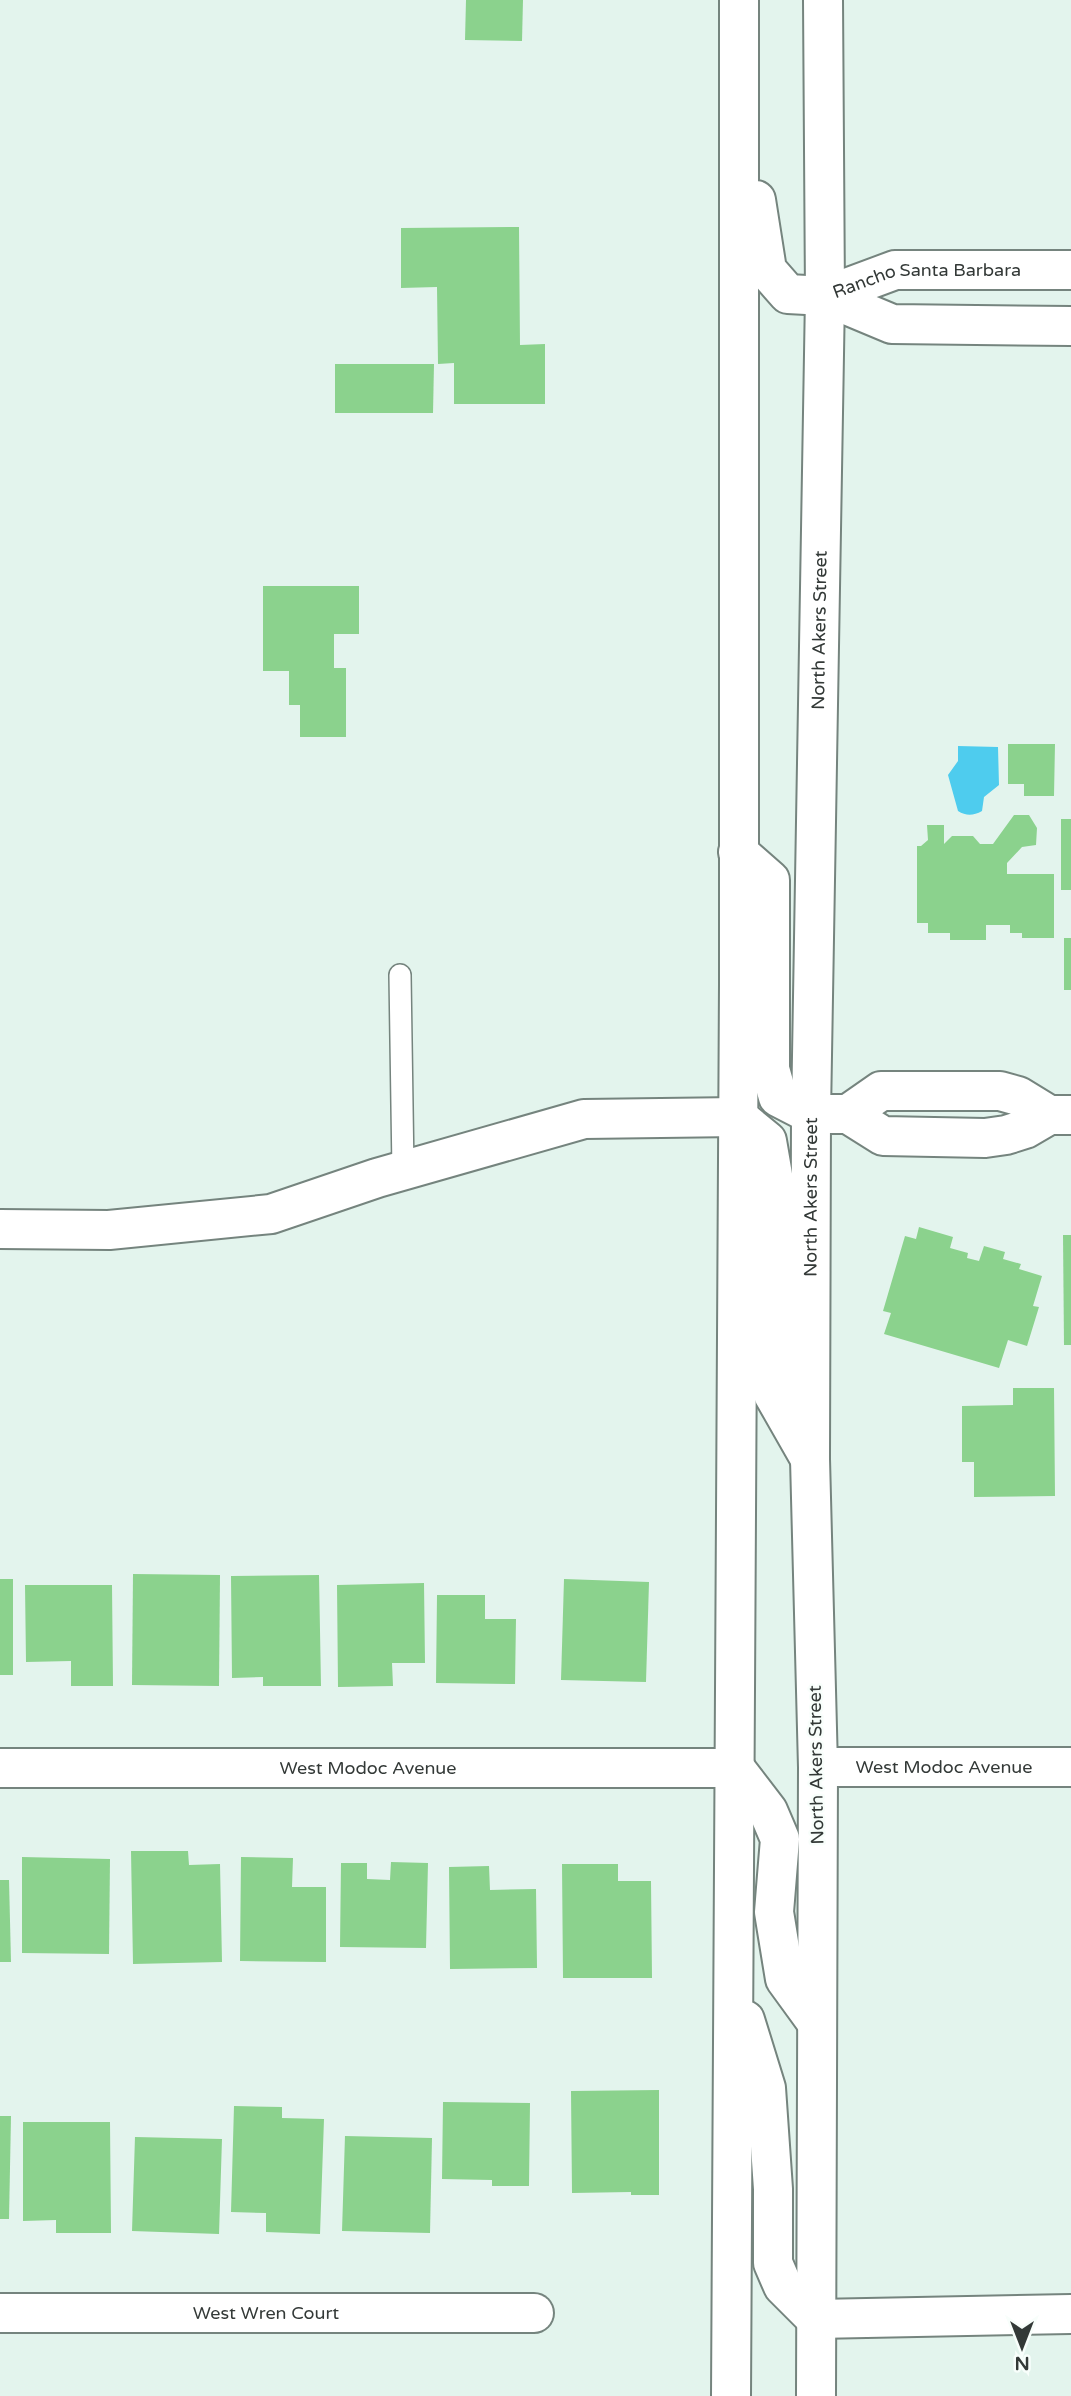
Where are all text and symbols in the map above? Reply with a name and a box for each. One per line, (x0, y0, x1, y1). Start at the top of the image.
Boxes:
street label: Rancho Santa Barbara (830, 259, 1021, 303)
street label: North Akers Street (807, 550, 832, 710)
street label: North Akers Street (800, 1117, 822, 1277)
street label: North Akers Street (804, 1685, 828, 1845)
street label: West Modoc Avenue (856, 1756, 1032, 1778)
street label: West Modoc Avenue (280, 1757, 456, 1779)
street label: West Wren Court (193, 2302, 339, 2324)
north arrow (987, 2312, 1057, 2382)
text: N (1014, 2352, 1030, 2374)

